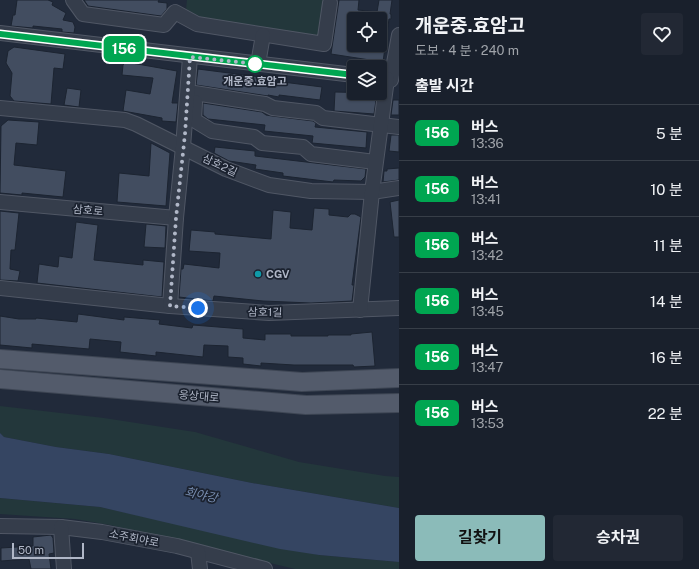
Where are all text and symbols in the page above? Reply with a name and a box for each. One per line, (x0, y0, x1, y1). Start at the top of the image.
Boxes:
map controls (347, 12, 387, 100)
button: locate (347, 12, 387, 52)
button: heart (641, 13, 683, 55)
text: 개운중.효암고 (415, 14, 525, 36)
line badge: 156 (101, 36, 147, 62)
text: 156 (112, 41, 136, 57)
text: 도보 · 4 분 · 240 m (415, 43, 519, 58)
marker: 개운중.효암고 (246, 55, 264, 73)
button: layers (347, 60, 387, 100)
place label: 개운중.효암고 (223, 75, 287, 87)
text: 출발 시간 (415, 77, 474, 94)
text: 버스 (471, 118, 499, 135)
text: 156 (425, 125, 449, 141)
text: 5 분 (656, 125, 683, 142)
text: 13:36 (471, 136, 504, 151)
street label: 삼호2길 (201, 152, 239, 178)
text: 버스 (471, 174, 499, 191)
text: 156 (425, 181, 449, 197)
text: 10 분 (650, 181, 683, 198)
text: 13:41 (471, 192, 501, 207)
street label: 삼호로 (72, 203, 104, 217)
text: 버스 (471, 230, 499, 247)
text: 156 (425, 237, 449, 253)
text: 11 분 (653, 237, 683, 254)
text: 13:42 (471, 248, 503, 263)
place label: CGV (266, 268, 290, 280)
marker: CGV (253, 269, 263, 279)
text: 버스 (471, 286, 499, 303)
text: 156 (425, 293, 449, 309)
text: 14 분 (650, 293, 683, 310)
your location (188, 298, 208, 318)
text: 13:45 (471, 304, 504, 319)
street label: 삼호1길 (247, 306, 283, 318)
text: 버스 (471, 342, 499, 359)
text: 156 (425, 349, 449, 365)
text: 16 분 (650, 349, 683, 366)
text: 13:47 (471, 360, 503, 375)
street label: 웅상대로 (178, 388, 220, 404)
text: 버스 (471, 398, 499, 415)
text: 156 (425, 405, 449, 421)
text: 22 분 (648, 405, 683, 422)
text: 13:53 (471, 416, 504, 431)
water label: 회야강 (183, 485, 221, 506)
button: 길찾기 (415, 515, 545, 561)
button: 승차권 (553, 515, 683, 561)
street label: 소주회야로 (108, 527, 160, 549)
scale bar (12, 541, 84, 560)
text: 50 m (18, 544, 44, 556)

